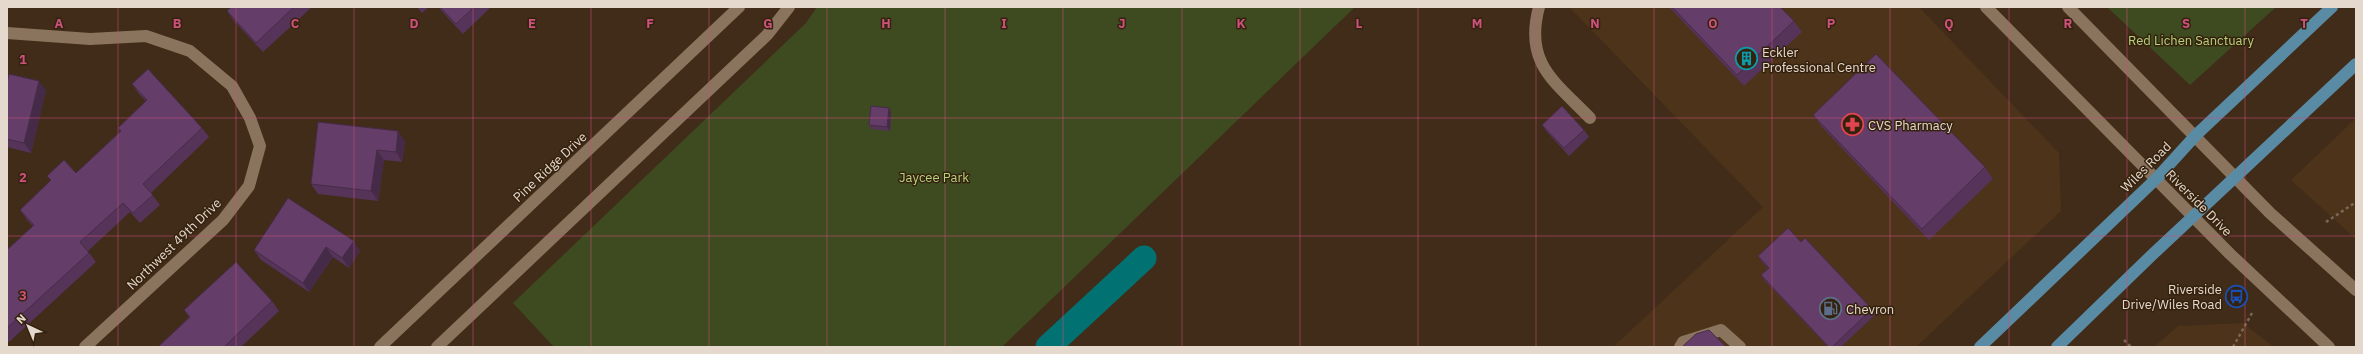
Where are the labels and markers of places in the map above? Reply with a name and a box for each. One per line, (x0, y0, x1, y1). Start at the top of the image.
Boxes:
place label: Eckler Professional Centre (1762, 44, 1876, 76)
building icon: Eckler Professional Centre (1733, 46, 1759, 72)
pharmacy icon: CVS Pharmacy (1840, 112, 1866, 138)
place label: CVS Pharmacy (1868, 117, 1953, 134)
place label: Riverside Drive/Wiles Road (2122, 281, 2222, 313)
bus stop icon: Riverside Drive/Wiles Road (2224, 283, 2250, 309)
fuel station icon: Chevron (1818, 296, 1844, 322)
place label: Chevron (1846, 301, 1894, 318)

